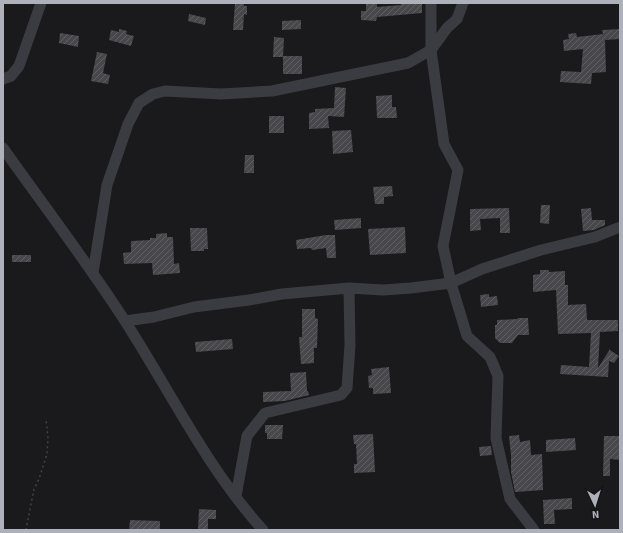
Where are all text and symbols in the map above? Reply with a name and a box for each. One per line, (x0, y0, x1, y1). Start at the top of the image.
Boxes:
north arrow (575, 485, 615, 525)
text: N (591, 507, 600, 522)

